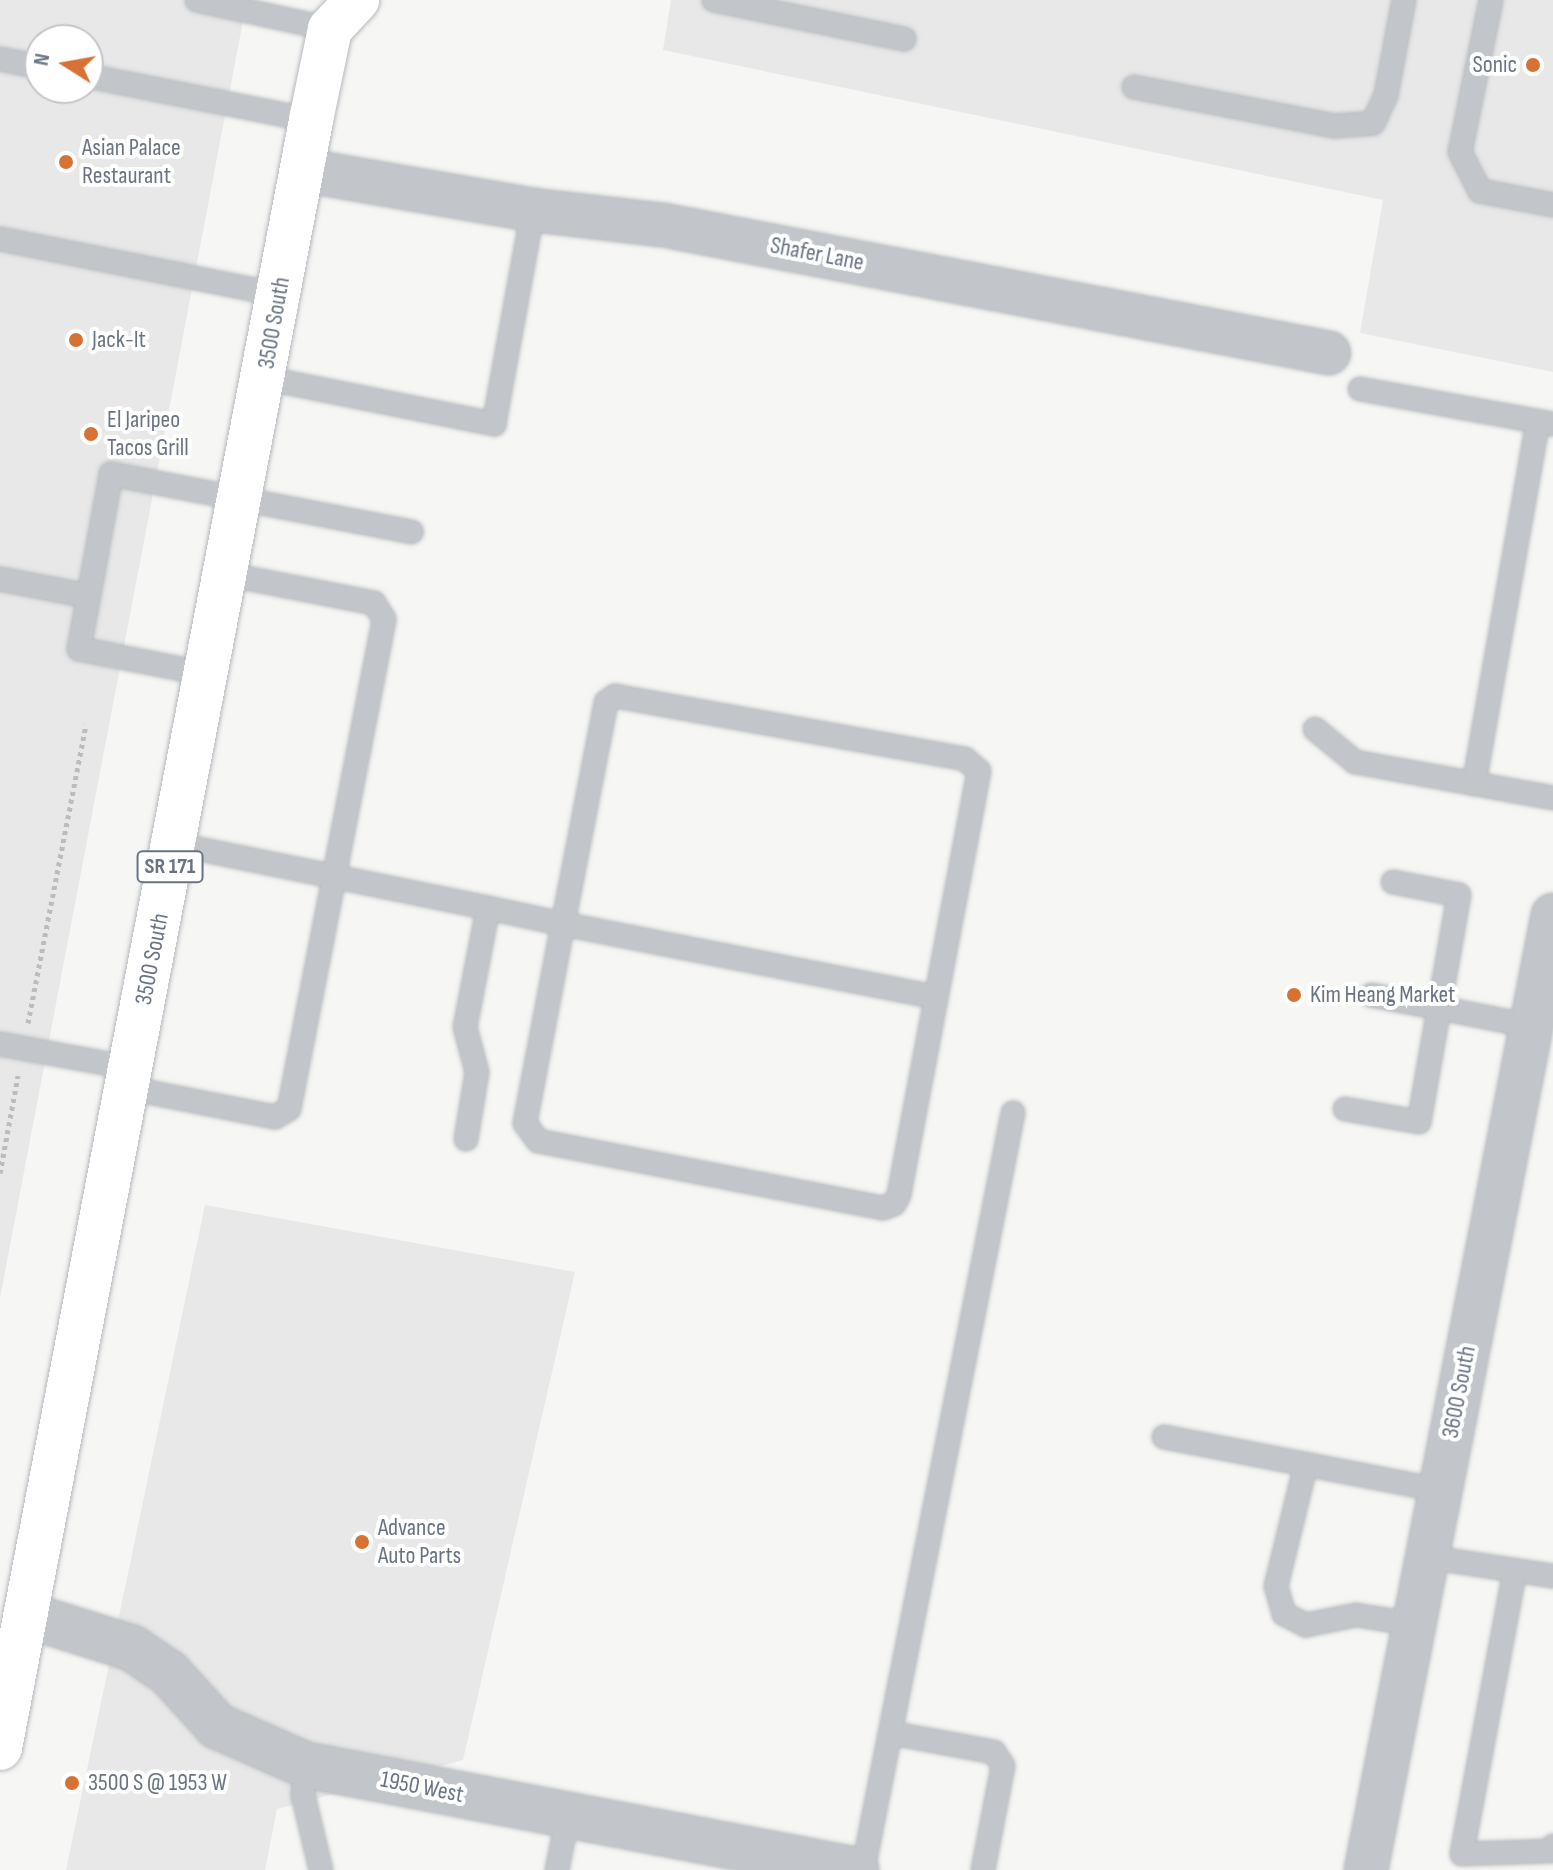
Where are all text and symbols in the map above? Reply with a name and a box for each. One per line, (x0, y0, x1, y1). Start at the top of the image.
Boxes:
north arrow (24, 24, 104, 104)
text: N (28, 51, 56, 68)
place label: Sonic (1472, 51, 1517, 79)
marker: Sonic (1524, 56, 1542, 74)
place label: Asian Palace Restaurant (82, 134, 181, 190)
marker: Asian Palace Restaurant (57, 153, 75, 171)
street label: Shafer Lane (768, 231, 866, 277)
street label: 3500 South (252, 275, 296, 371)
place label: Jack-It (92, 326, 146, 354)
marker: Jack-It (67, 331, 85, 349)
place label: El Jaripeo Tacos Grill (107, 406, 189, 462)
marker: El Jaripeo Tacos Grill (82, 425, 100, 443)
road number: SR 171 (136, 849, 204, 885)
street label: 3500 South (129, 911, 175, 1007)
place label: Kim Heang Market (1310, 981, 1455, 1009)
marker: Kim Heang Market (1285, 986, 1303, 1004)
street label: 3600 South (1436, 1343, 1482, 1441)
place label: Advance Auto Parts (378, 1514, 461, 1570)
marker: Advance Auto Parts (353, 1533, 371, 1551)
street label: 1950 West (378, 1765, 466, 1809)
place label: 3500 S @ 1953 W (88, 1769, 227, 1797)
marker: 3500 S @ 1953 W (63, 1774, 81, 1792)

